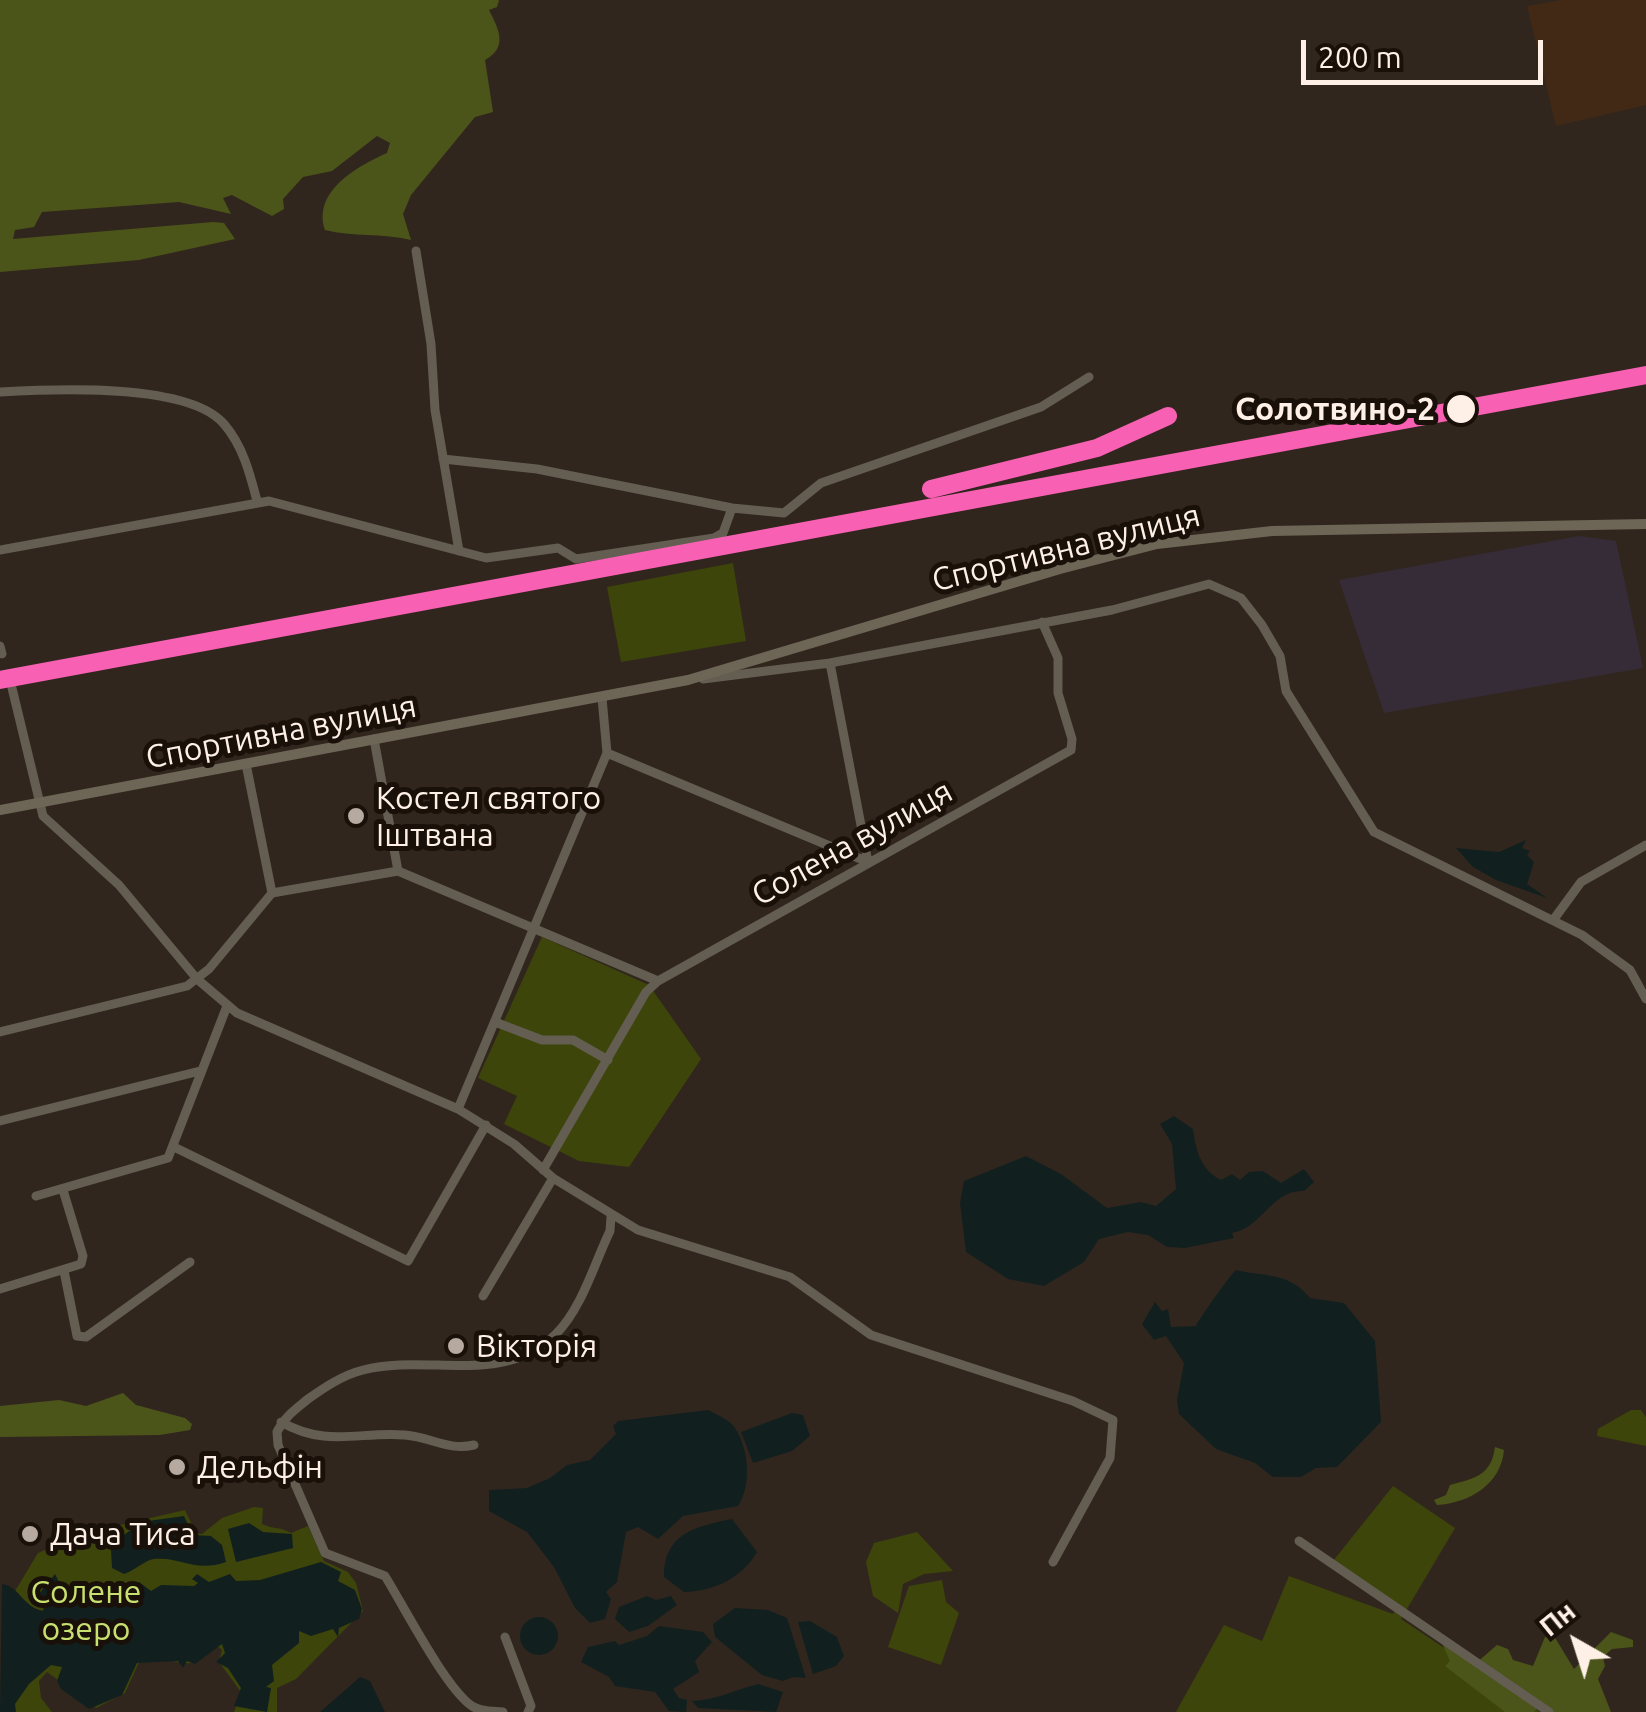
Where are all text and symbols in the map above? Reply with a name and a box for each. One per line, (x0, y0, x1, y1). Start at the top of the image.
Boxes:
scale bar (1306, 20, 1548, 82)
text: 200 m (1318, 40, 1402, 74)
place label: Солотвино-2 (1235, 390, 1435, 428)
marker: Солотвино-2 (1444, 392, 1478, 426)
street label: Спортивна вулиця (928, 496, 1204, 600)
street label: Спортивна вулиця (143, 687, 419, 777)
street label: Солена вулиця (745, 772, 959, 914)
place label: Костел святого Іштвана (376, 779, 601, 854)
marker: Костел святого Іштвана (345, 805, 367, 827)
place label: Вікторія (476, 1327, 597, 1365)
marker: Вікторія (445, 1335, 467, 1357)
place label: Дельфін (197, 1448, 323, 1486)
marker: Дельфін (166, 1456, 188, 1478)
place label: Дача Тиса (50, 1515, 196, 1553)
marker: Дача Тиса (19, 1523, 41, 1545)
park label: Солене озеро (30, 1573, 142, 1648)
north arrow (1526, 1592, 1626, 1692)
text: Пн (1533, 1595, 1581, 1642)

